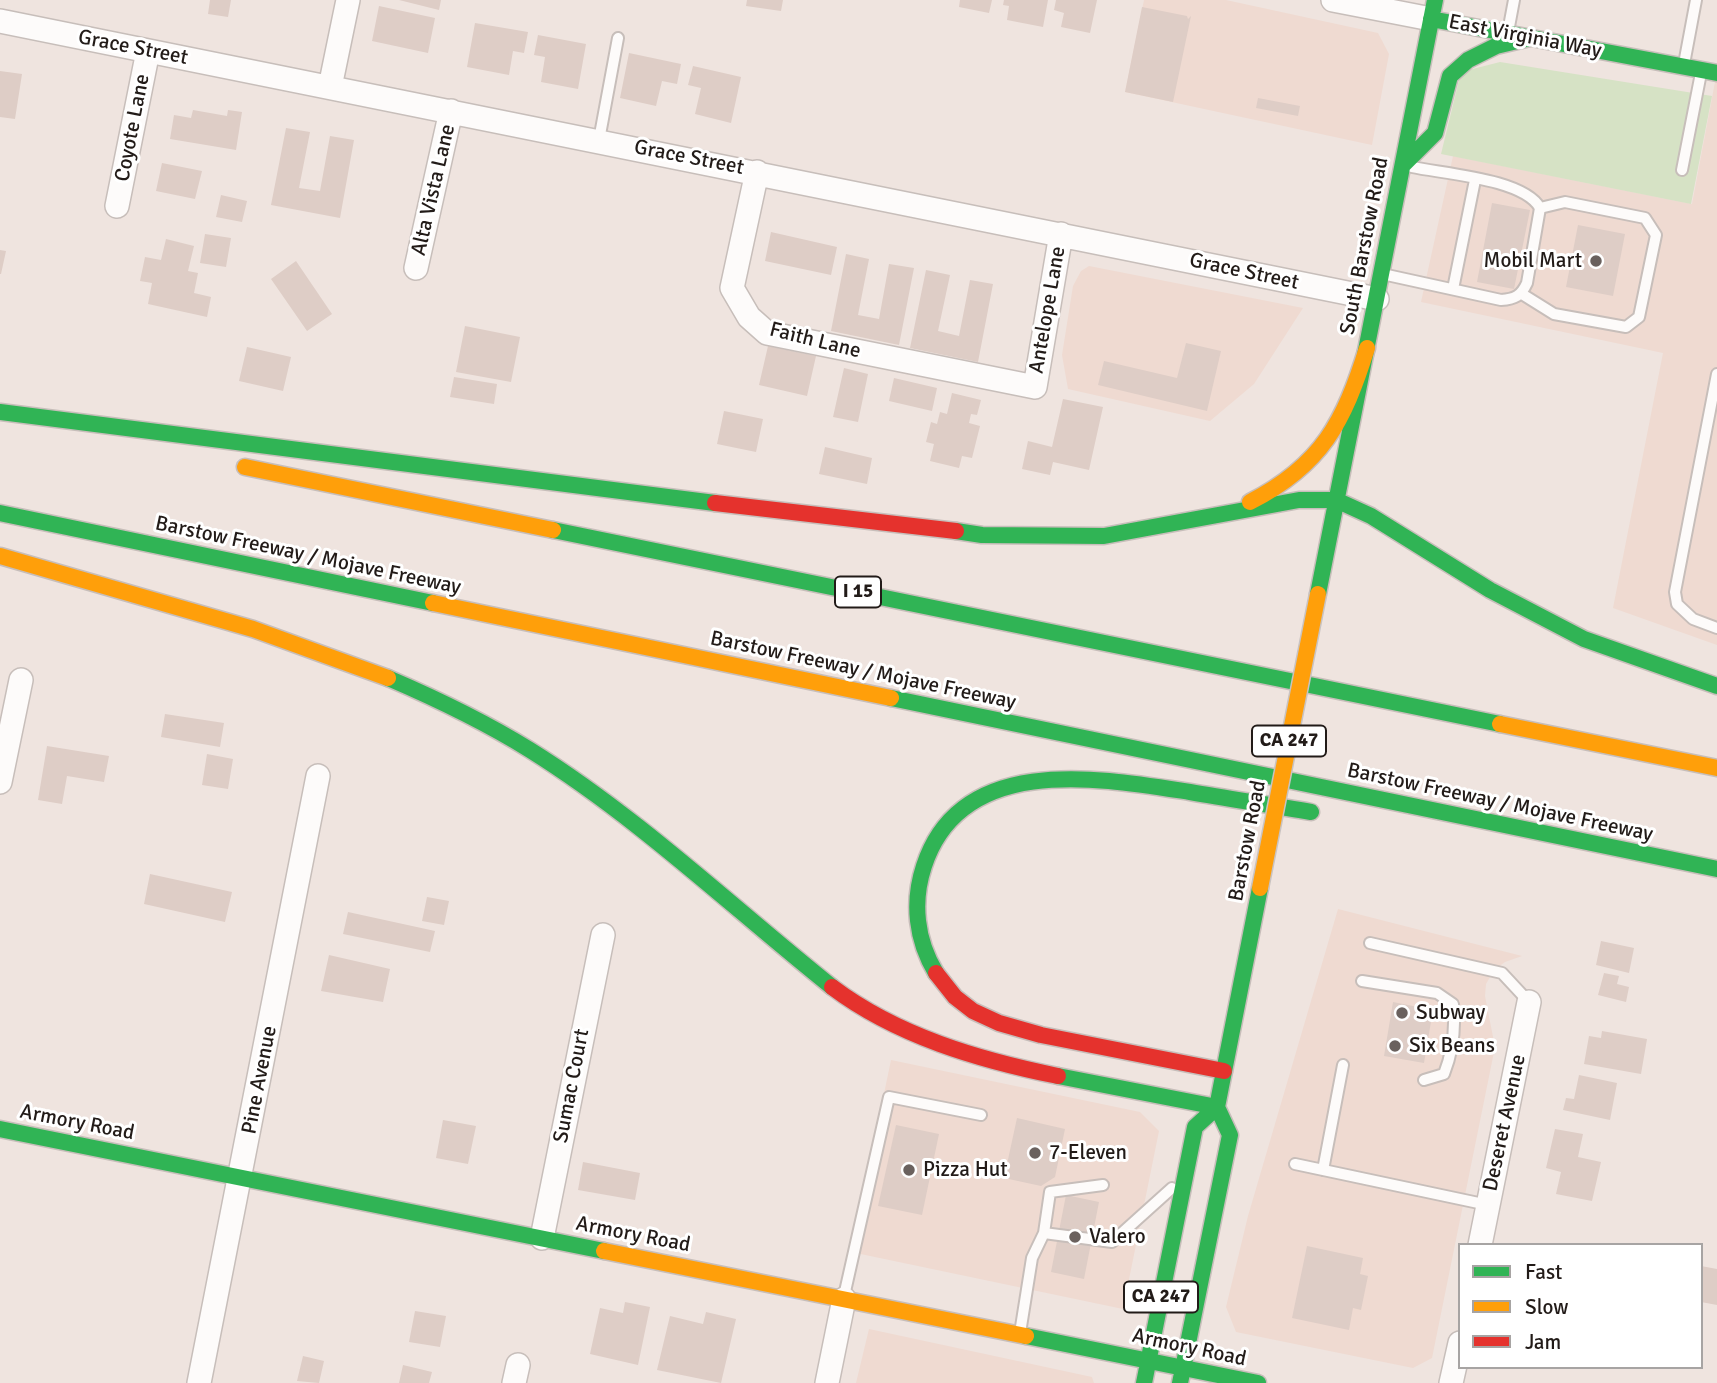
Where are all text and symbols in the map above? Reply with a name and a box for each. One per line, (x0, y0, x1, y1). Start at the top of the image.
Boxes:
street label: East Virginia Way (1446, 10, 1604, 64)
street label: Grace Street (76, 25, 190, 71)
street label: Coyote Lane (110, 72, 156, 184)
street label: Alta Vista Lane (407, 122, 461, 258)
street label: Grace Street (632, 135, 746, 181)
street label: South Barstow Road (1335, 155, 1395, 337)
street label: Antelope Lane (1024, 245, 1072, 375)
street label: Grace Street (1187, 248, 1301, 296)
place label: Mobil Mart (1483, 248, 1582, 274)
marker: Mobil Mart (1588, 253, 1604, 269)
street label: Faith Lane (767, 317, 863, 365)
street label: Barstow Freeway / Mojave Freeway (153, 511, 463, 601)
road number: I 15 (835, 576, 881, 608)
street label: Barstow Freeway / Mojave Freeway (708, 626, 1018, 716)
road number: CA 247 (1252, 726, 1326, 756)
street label: Barstow Freeway / Mojave Freeway (1345, 758, 1655, 848)
street label: Barstow Road (1224, 778, 1272, 904)
place label: Subway (1416, 1000, 1485, 1026)
marker: Subway (1394, 1005, 1410, 1021)
street label: Pine Avenue (237, 1024, 283, 1136)
street label: Sumac Court (549, 1027, 595, 1145)
place label: Six Beans (1409, 1033, 1495, 1059)
marker: Six Beans (1387, 1038, 1403, 1054)
street label: Deseret Avenue (1478, 1052, 1532, 1194)
street label: Armory Road (18, 1100, 136, 1146)
place label: 7-Eleven (1049, 1140, 1127, 1166)
marker: 7-Eleven (1027, 1145, 1043, 1161)
place label: Pizza Hut (923, 1157, 1008, 1183)
marker: Pizza Hut (901, 1162, 917, 1178)
street label: Armory Road (574, 1212, 692, 1258)
place label: Valero (1089, 1224, 1146, 1250)
marker: Valero (1067, 1229, 1083, 1245)
legend (1458, 1243, 1703, 1369)
text: Fast (1525, 1259, 1562, 1285)
road number: CA 247 (1124, 1282, 1198, 1312)
text: Slow (1525, 1294, 1569, 1320)
street label: Armory Road (1130, 1324, 1248, 1372)
text: Jam (1525, 1329, 1561, 1355)

